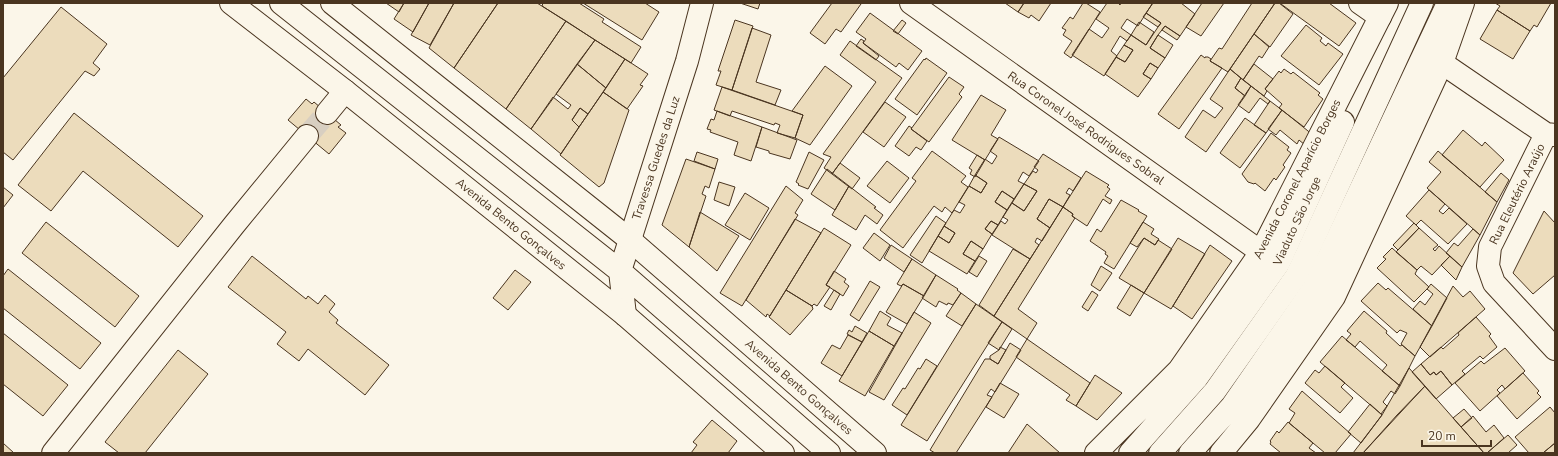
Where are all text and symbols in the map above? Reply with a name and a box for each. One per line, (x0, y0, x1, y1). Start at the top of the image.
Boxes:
street label: Rua Coronel José Rodrigues Sobral (1004, 68, 1168, 189)
street label: Travessa Guedes da Luz (628, 94, 684, 222)
street label: Avenida Coronel Aparício Borges (1250, 96, 1345, 262)
street label: Rua Eleutério Araújo (1486, 140, 1549, 247)
street label: Avenida Bento Gonçalves (452, 174, 570, 274)
street label: Viaduto São Jorge (1269, 174, 1325, 269)
street label: Avenida Bento Gonçalves (742, 336, 856, 438)
scale bar (1422, 422, 1491, 448)
text: 20 m (1428, 428, 1456, 444)

